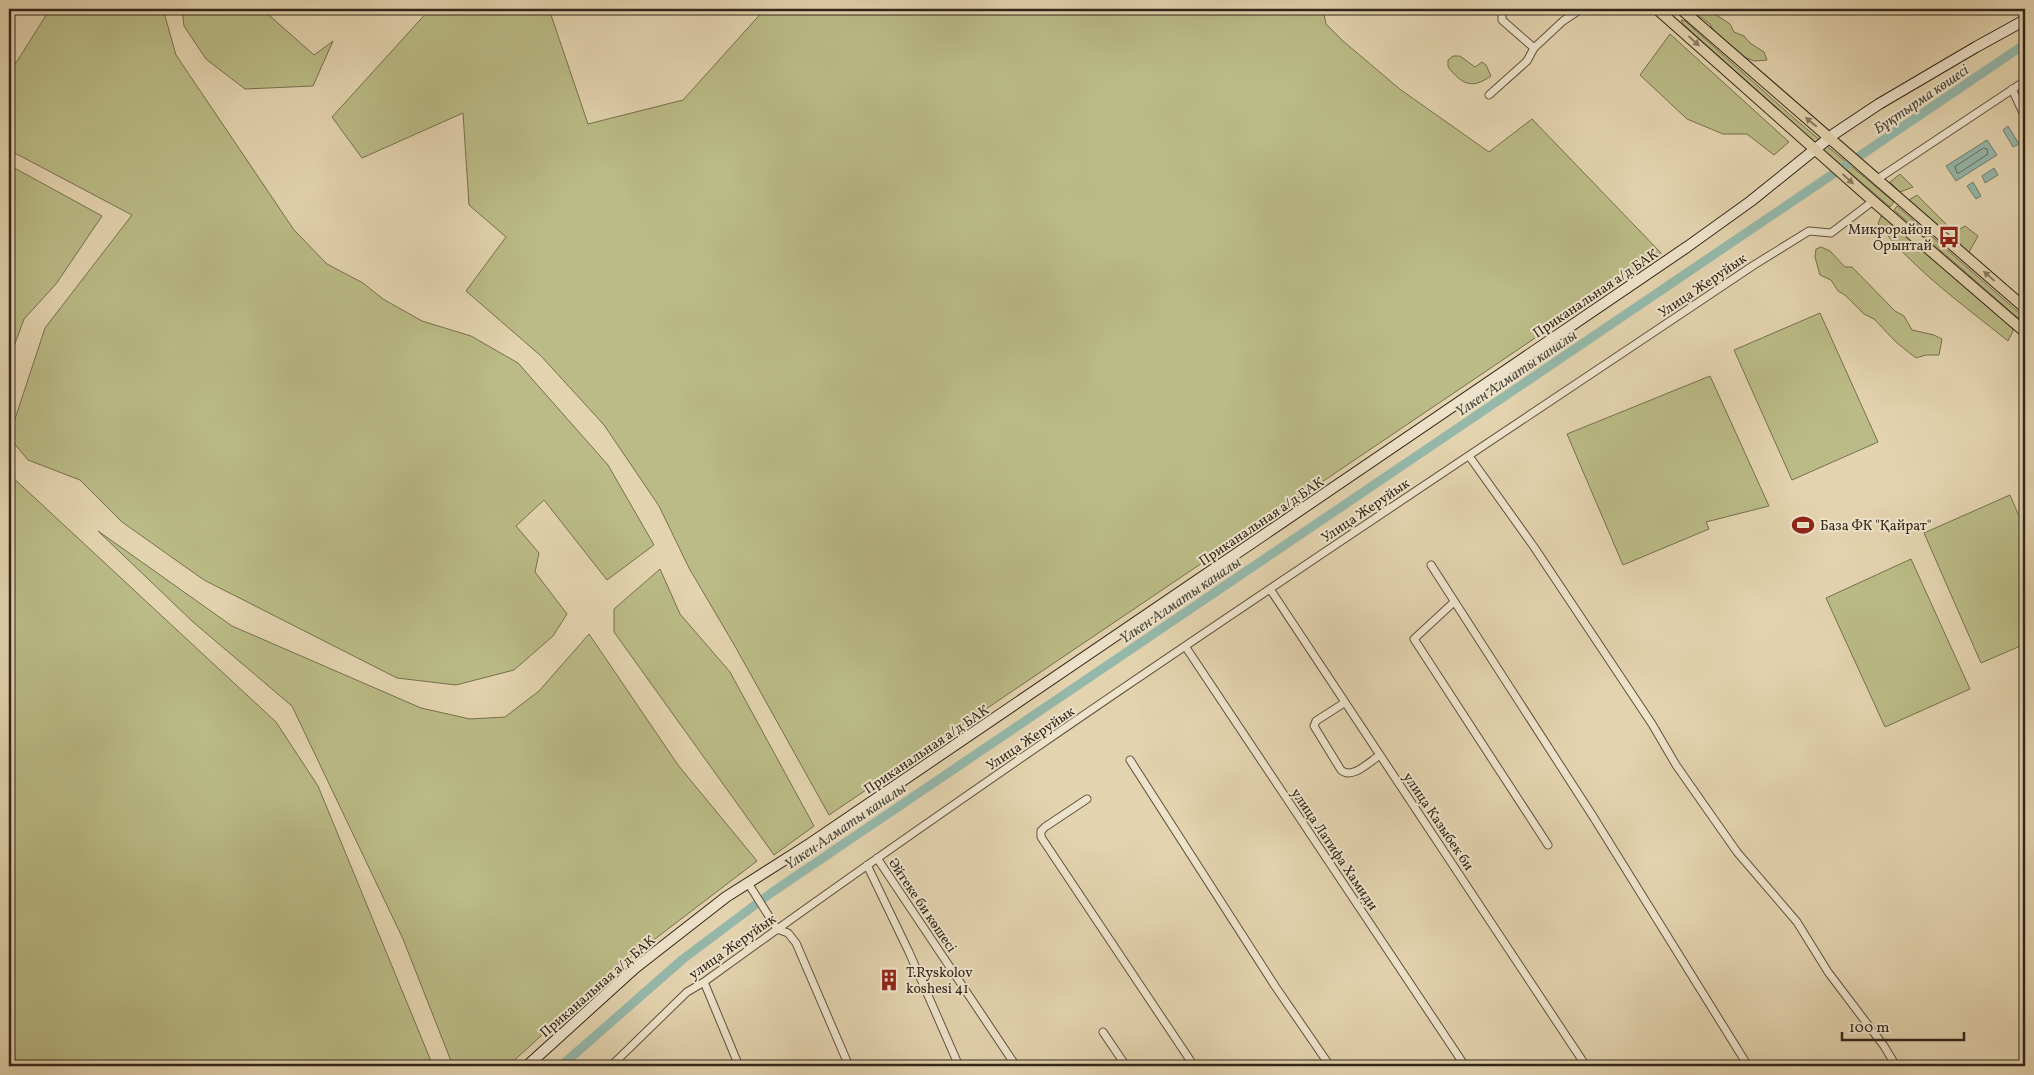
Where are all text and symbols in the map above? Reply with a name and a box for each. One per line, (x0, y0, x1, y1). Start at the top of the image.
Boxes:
one-way arrow (1688, 35, 1700, 47)
water label: Бұқтырма көшесі (1870, 60, 1974, 140)
one-way arrow (1805, 116, 1818, 127)
one-way arrow (1842, 173, 1854, 185)
place label: Микрорайон Орынтай (1848, 221, 1932, 256)
bus stop icon: Микрорайон Орынтай (1936, 224, 1962, 250)
street label: Приканальная а/д БАК (1529, 245, 1663, 343)
street label: Улица Жеруйык (1655, 249, 1751, 323)
one-way arrow (1982, 271, 1995, 282)
water label: Үлкен Алматы каналы (1452, 325, 1582, 423)
street label: Приканальная а/д БАК (1195, 473, 1329, 571)
street label: Улица Жеруйык (1318, 474, 1414, 548)
sports icon: База ФК "Қайрат" (1790, 512, 1816, 538)
place label: База ФК "Қайрат" (1820, 517, 1932, 536)
water label: Үлкен Алматы каналы (1116, 552, 1246, 650)
street label: Приканальная а/д БАК (860, 701, 994, 799)
street label: Улица Жеруйык (983, 702, 1079, 776)
street label: улица Казыбек би (1398, 769, 1478, 875)
water label: Үлкен Алматы каналы (781, 778, 911, 876)
street label: улица Латифа Хамиди (1286, 785, 1382, 915)
street label: Әйтеке би көшесі (883, 855, 960, 957)
street label: улица Жеруйык (685, 910, 781, 984)
street label: Приканальная а/д БАК (536, 931, 660, 1043)
place label: T.Ryskolov koshesi 41 (906, 964, 973, 999)
building icon: T.Ryskolov koshesi 41 (876, 967, 902, 993)
scale bar (1842, 1010, 1964, 1042)
text: 100 m (1849, 1018, 1889, 1039)

